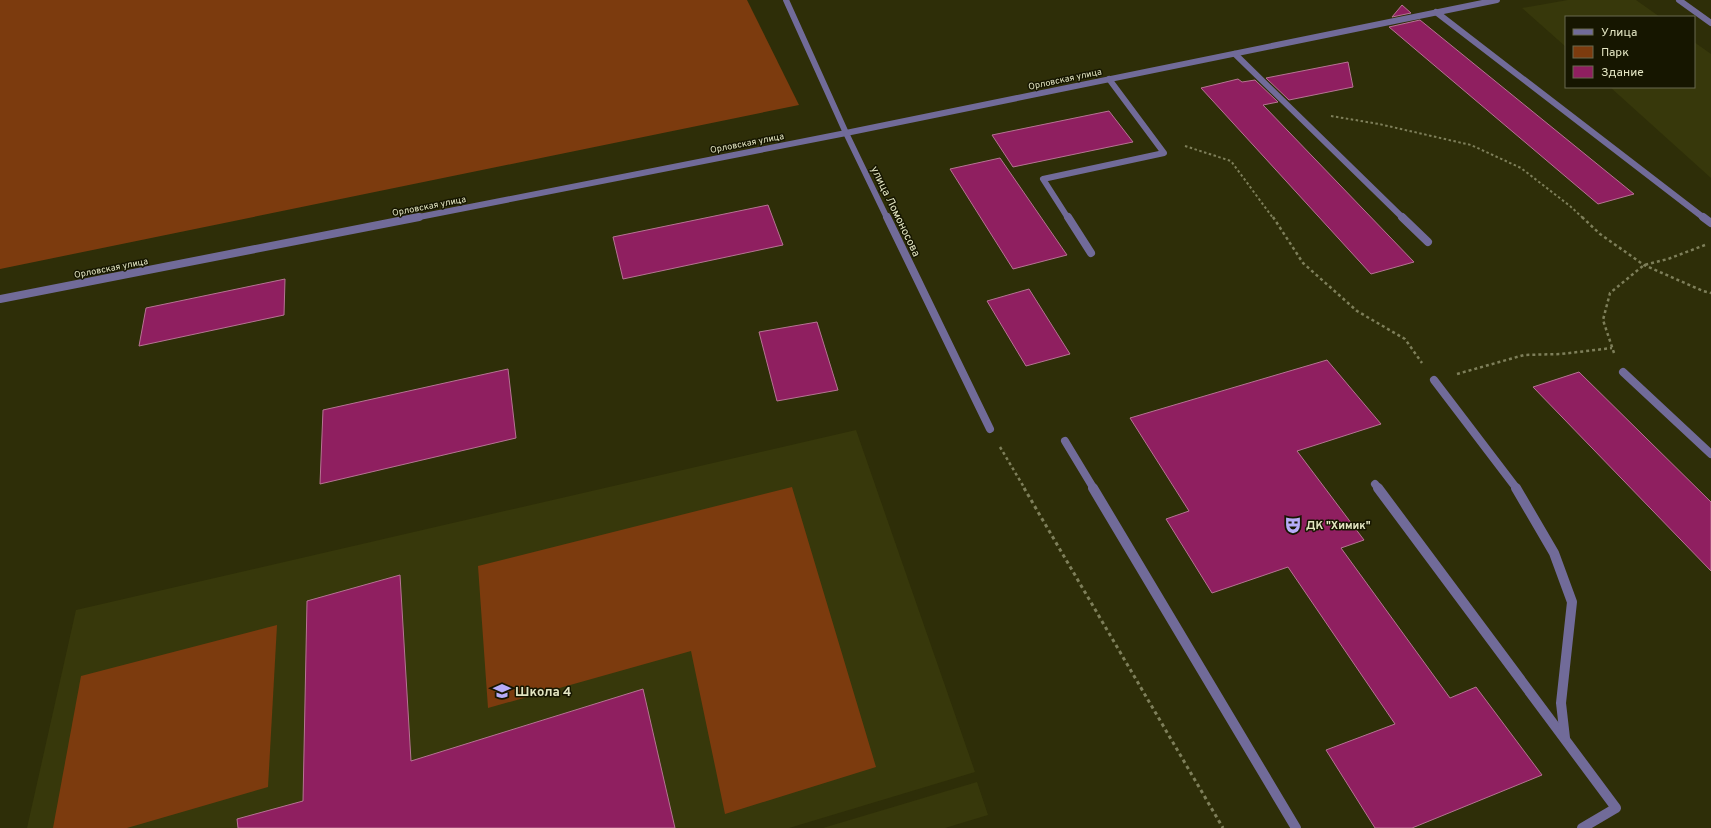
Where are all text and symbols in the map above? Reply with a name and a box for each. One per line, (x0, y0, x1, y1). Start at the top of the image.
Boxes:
legend (1565, 16, 1695, 88)
text: Улица (1601, 25, 1637, 41)
text: Парк (1601, 45, 1629, 61)
text: Здание (1601, 65, 1644, 81)
street label: Орловская улица (1027, 66, 1103, 93)
street label: Орловская улица (709, 131, 785, 156)
street label: улица Ломоносова (867, 164, 923, 259)
street label: Орловская улица (391, 194, 467, 219)
street label: Орловская улица (73, 256, 149, 281)
theatre icon: ДК "Химик" (1283, 515, 1303, 535)
place label: ДК "Химик" (1306, 519, 1371, 533)
school or university icon: Школа 4 (492, 681, 512, 701)
place label: Школа 4 (515, 685, 571, 701)

